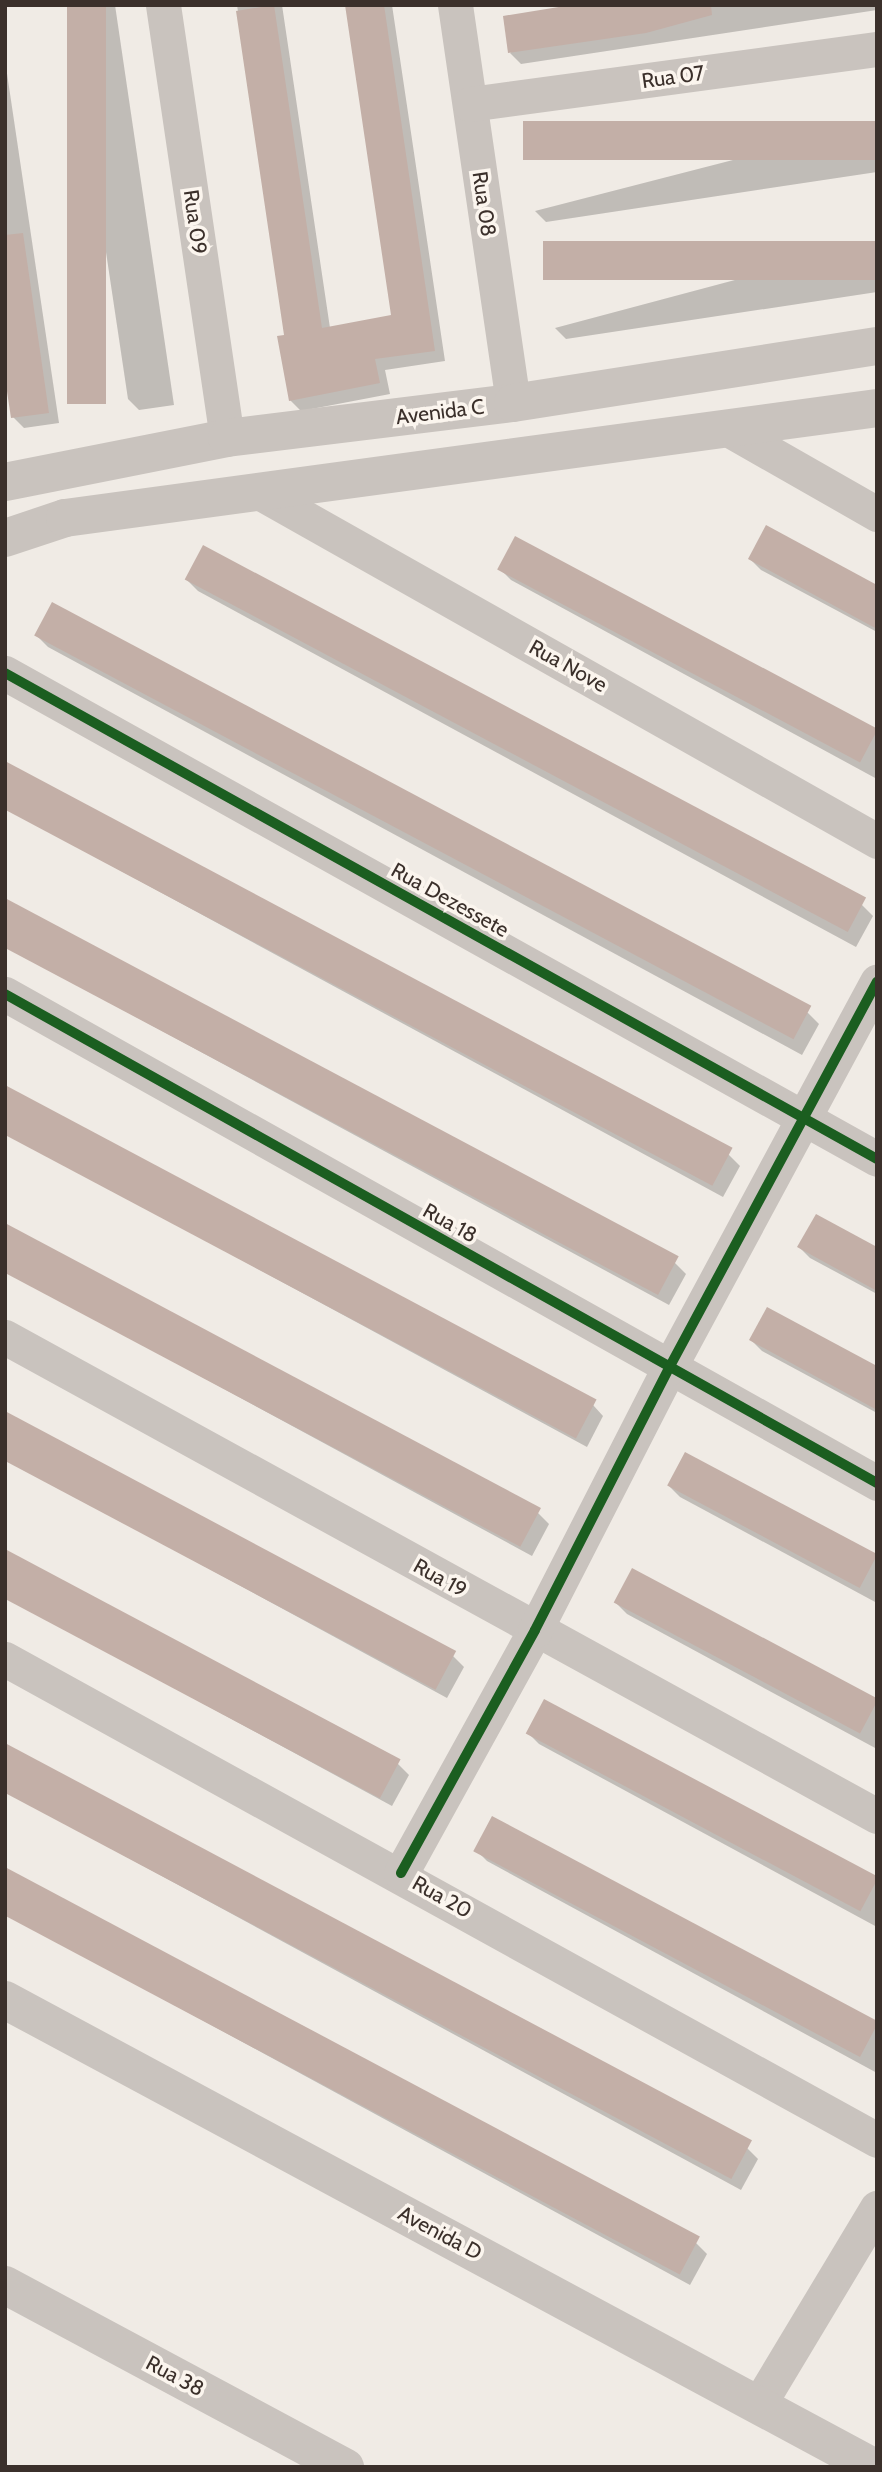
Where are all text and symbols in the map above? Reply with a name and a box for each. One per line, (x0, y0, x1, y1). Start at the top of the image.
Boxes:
street label: Rua 07 (640, 60, 706, 94)
street label: Rua 08 (467, 170, 501, 238)
street label: Rua 09 (178, 188, 212, 256)
street label: Avenida C (394, 394, 486, 430)
street label: Rua Nove (525, 634, 611, 698)
street label: Rua Dezessete (387, 857, 513, 943)
street label: Rua 18 (419, 1198, 481, 1248)
street label: Rua 19 (409, 1553, 471, 1603)
street label: Rua 20 (408, 1870, 476, 1924)
street label: Avenida D (394, 2201, 486, 2265)
street label: Rua 38 (142, 2350, 208, 2402)

